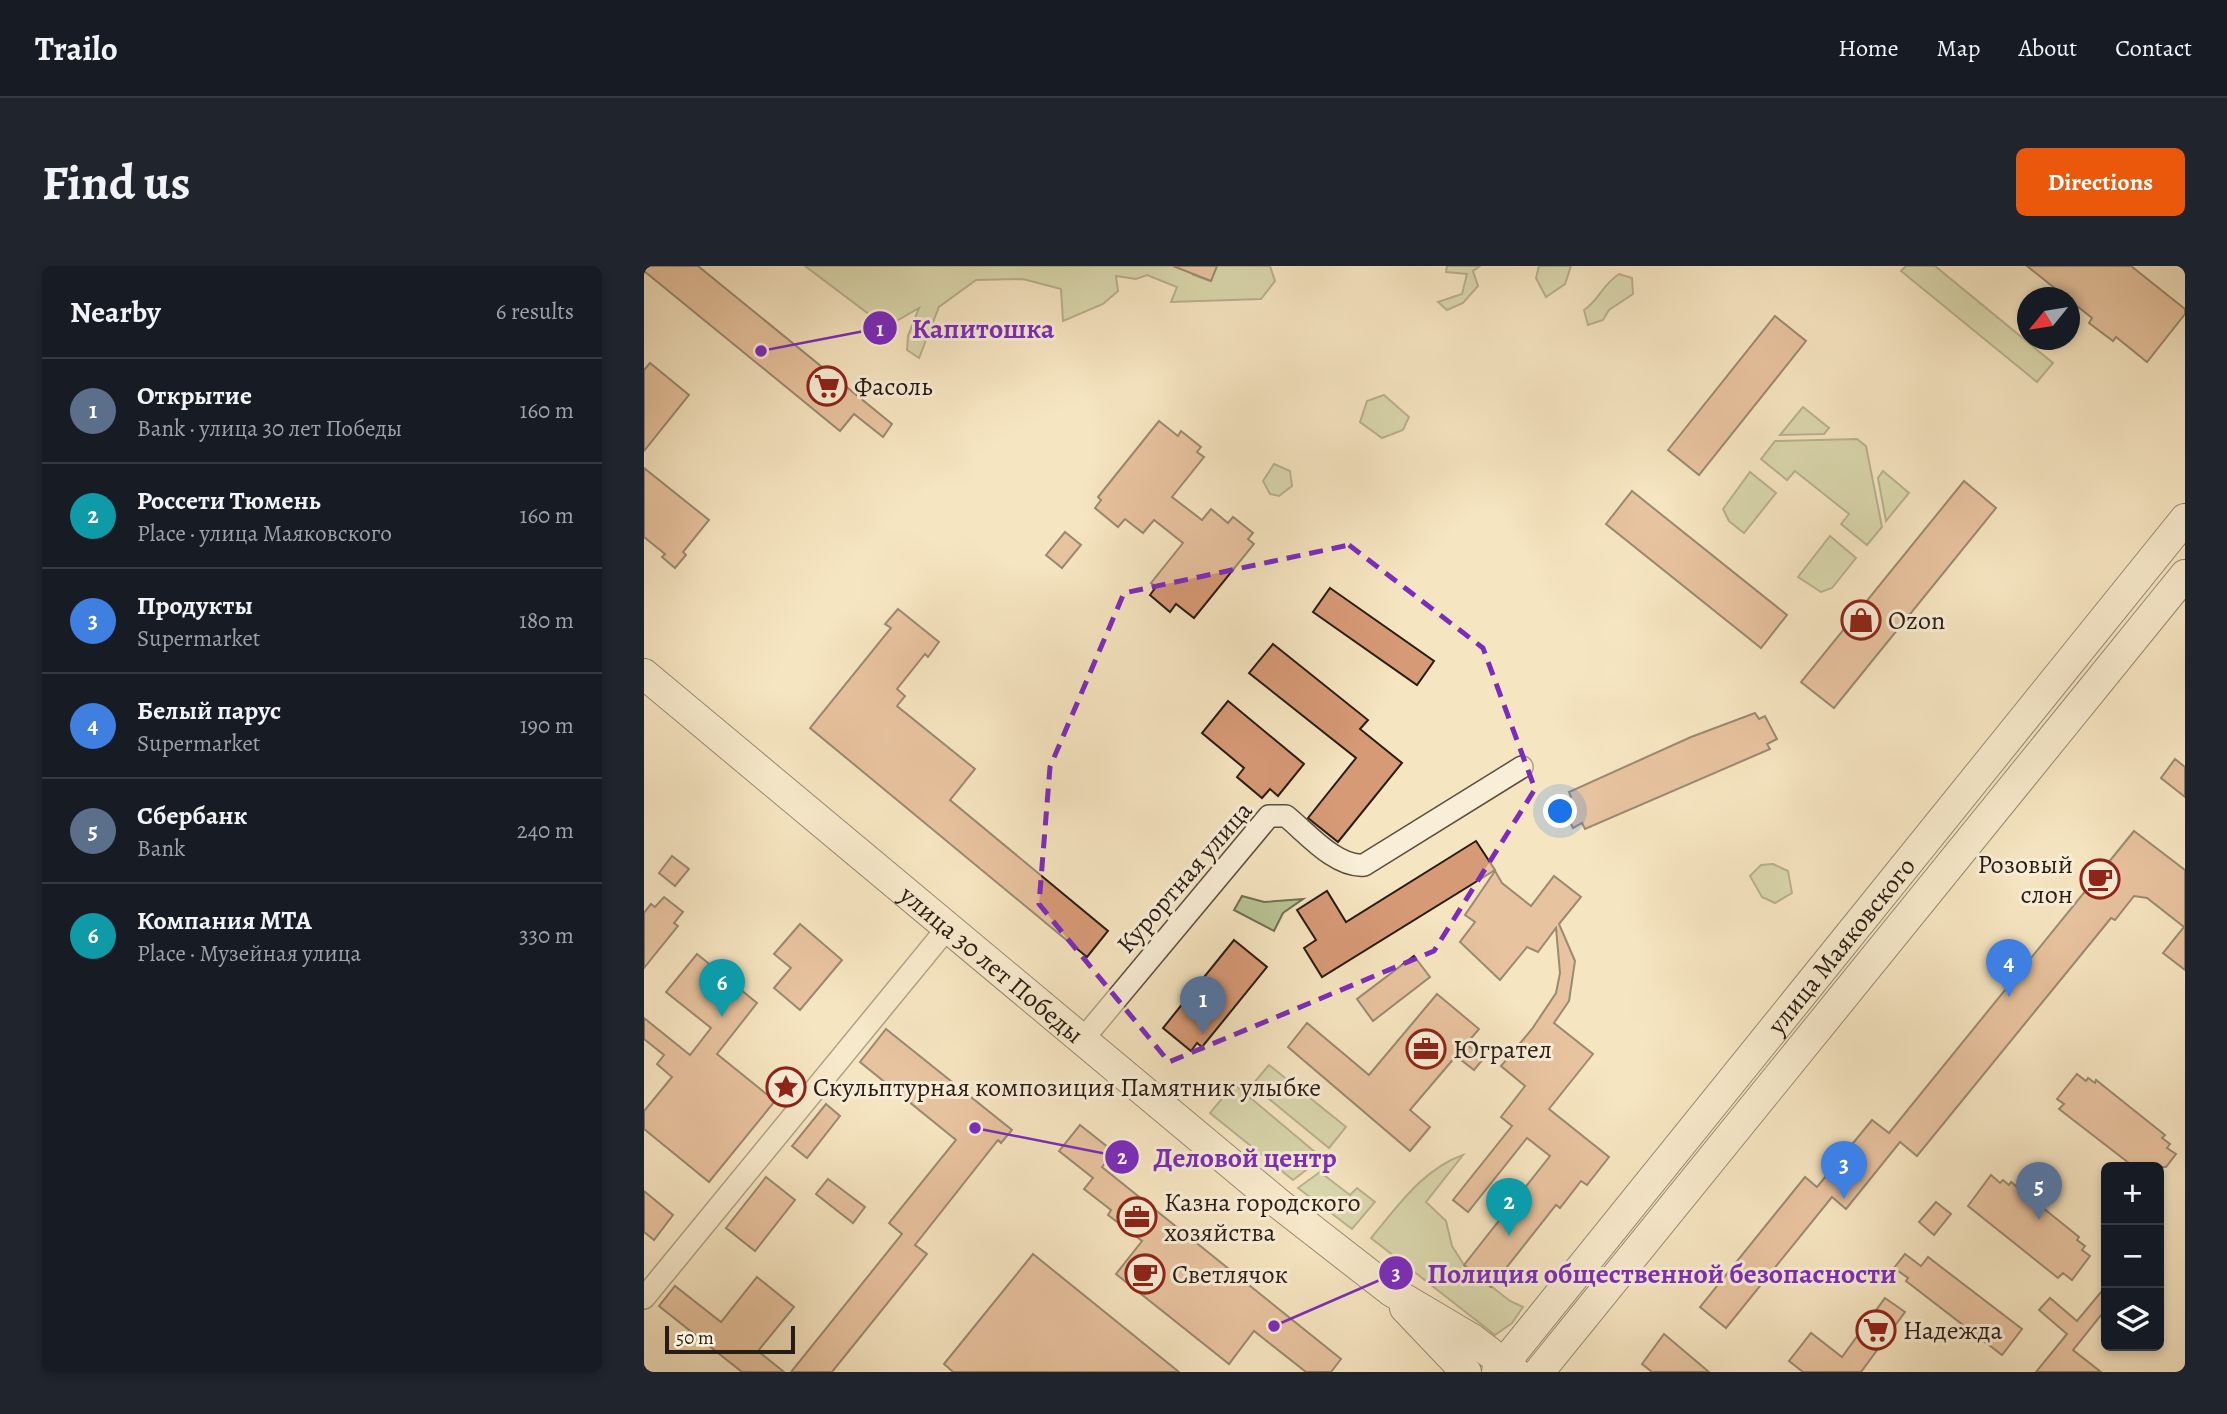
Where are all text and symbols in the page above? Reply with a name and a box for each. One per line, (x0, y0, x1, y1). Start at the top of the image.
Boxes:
text: Trailo (35, 26, 118, 71)
text: Home (1838, 32, 1899, 64)
text: Map (1937, 32, 1981, 64)
text: About (2019, 32, 2077, 64)
text: Contact (2115, 32, 2192, 64)
button: Directions (2016, 148, 2185, 216)
text: Find us (42, 149, 190, 216)
north arrow (2017, 287, 2080, 350)
text: Nearby (70, 292, 161, 332)
text: 6 results (496, 296, 574, 327)
callout: Капитошка (863, 304, 1068, 353)
text: Капитошка (912, 310, 1055, 348)
text: 1 (876, 315, 884, 343)
supermarket icon: Фасоль (806, 365, 848, 407)
place label: Фасоль (854, 369, 933, 404)
text: Открытие (137, 378, 252, 413)
text: 1 (89, 395, 97, 426)
text: 160 m (520, 395, 574, 426)
text: Bank · улица 30 лет Победы (137, 413, 402, 444)
text: Россети Тюмень (137, 483, 321, 518)
text: 2 (87, 500, 99, 531)
text: 160 m (520, 500, 574, 531)
text: Place · улица Маяковского (137, 518, 392, 549)
text: Продукты (137, 588, 253, 623)
shop icon: Ozon (1840, 599, 1882, 641)
place label: Ozon (1888, 603, 1945, 638)
text: 3 (88, 605, 98, 636)
text: 180 m (519, 605, 574, 636)
text: Supermarket (137, 623, 260, 654)
text: Белый парус (137, 693, 281, 728)
text: 4 (88, 710, 98, 741)
text: 190 m (520, 710, 574, 741)
text: Supermarket (137, 728, 260, 759)
street label: Курортная улица (1109, 794, 1260, 961)
your location (1543, 794, 1577, 828)
text: Сбербанк (137, 798, 248, 833)
text: 5 (88, 815, 98, 846)
text: 240 m (517, 815, 574, 846)
text: Bank (137, 833, 185, 864)
place label: Розовый слон (1977, 847, 2073, 912)
street label: улица Маяковского (1759, 850, 1923, 1042)
cafe icon: Розовый слон (2079, 858, 2121, 900)
street label: улица 30 лет Победы (891, 877, 1091, 1052)
text: Компания MTA (137, 903, 312, 938)
text: 6 (88, 920, 98, 951)
text: 330 m (519, 920, 574, 951)
text: Place · Музейная улица (137, 938, 361, 969)
pin: 4 (1986, 939, 2032, 997)
pin: 6 (699, 959, 745, 1017)
pin: 1 (1180, 976, 1226, 1034)
office icon: Югрател (1405, 1028, 1447, 1070)
place label: Югрател (1453, 1032, 1552, 1067)
place icon: Скульптурная композиция Памятник улыбке (765, 1066, 807, 1108)
place label: Скульптурная композиция Памятник улыбке (813, 1070, 1321, 1105)
callout: Деловой центр (1105, 1133, 1351, 1182)
text: Деловой центр (1153, 1139, 1337, 1177)
pin: 3 (1821, 1141, 1867, 1199)
text: 2 (1117, 1143, 1127, 1171)
pin: 5 (2016, 1162, 2062, 1220)
map controls (2101, 1162, 2164, 1351)
button: + (2101, 1162, 2164, 1225)
pin: 2 (1486, 1178, 1532, 1236)
place label: Казна городского хозяйства (1164, 1185, 1361, 1250)
office icon: Казна городского хозяйства (1116, 1196, 1158, 1238)
button: − (2101, 1225, 2164, 1288)
callout: Полиция общественной безопасности (1379, 1249, 1911, 1298)
cafe icon: Светлячок (1124, 1253, 1166, 1295)
text: Полиция общественной безопасности (1427, 1255, 1897, 1293)
place label: Светлячок (1172, 1257, 1288, 1292)
text: 3 (1391, 1259, 1401, 1287)
button: layers (2101, 1288, 2164, 1351)
supermarket icon: Надежда (1855, 1309, 1897, 1351)
place label: Надежда (1903, 1313, 2002, 1348)
scale bar (665, 1323, 794, 1355)
text: 50 m (676, 1325, 714, 1351)

